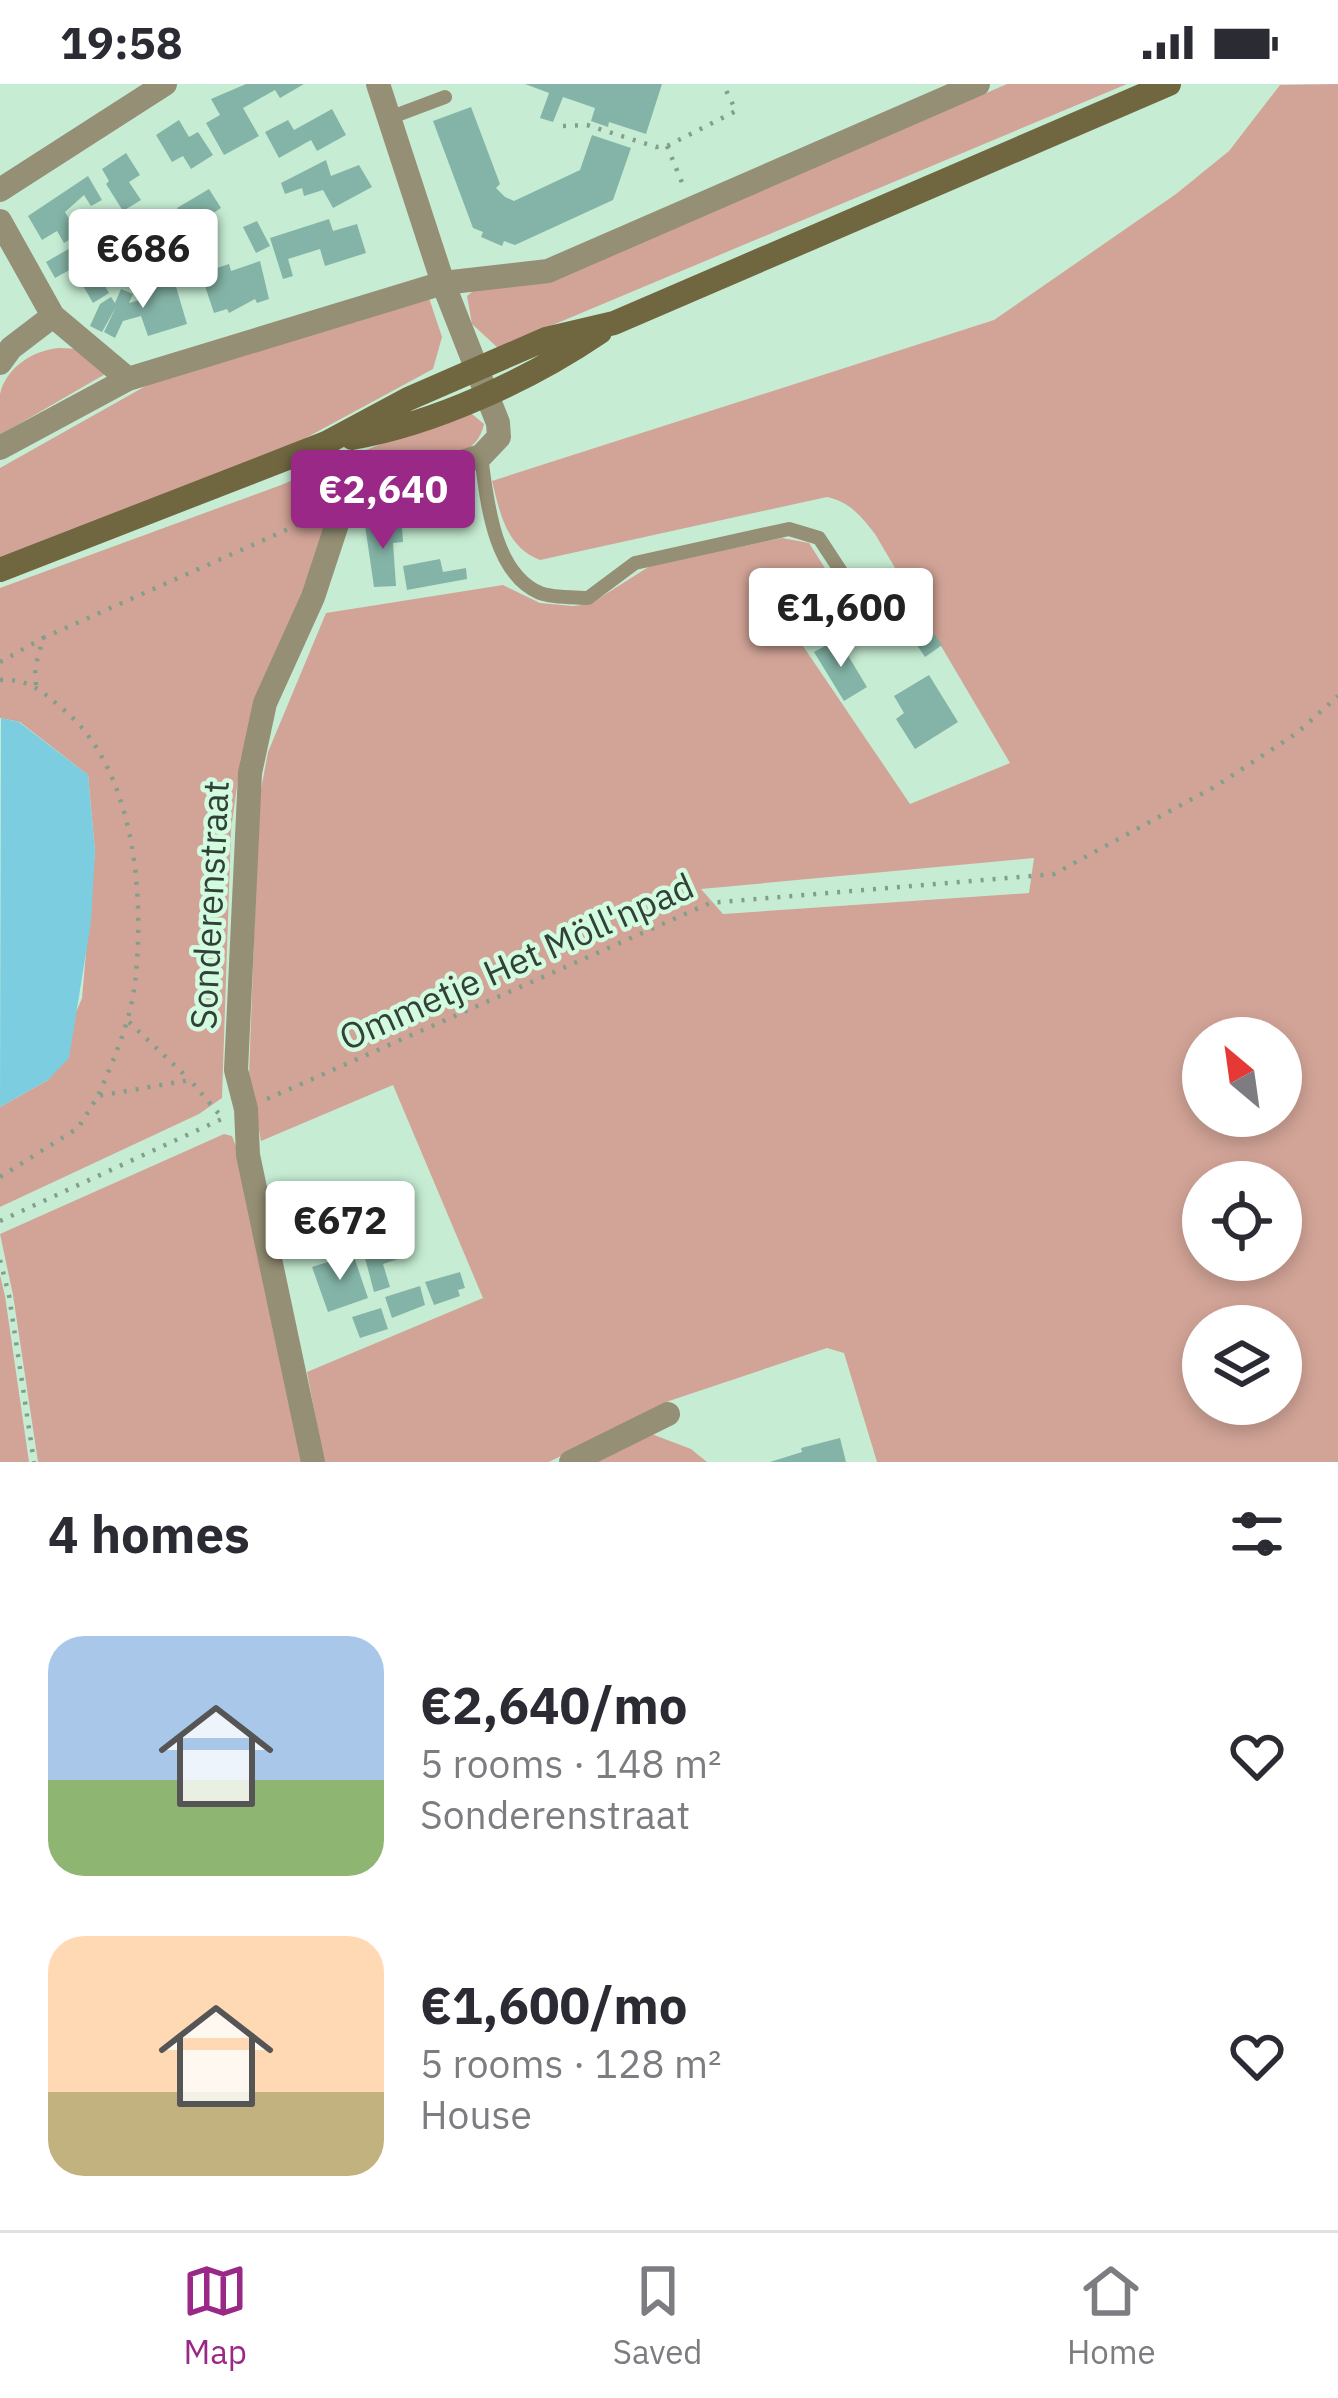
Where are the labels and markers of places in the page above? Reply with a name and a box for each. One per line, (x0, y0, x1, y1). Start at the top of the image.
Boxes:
pin: €686 (72, 209, 214, 311)
pin: €2,640 (285, 450, 481, 552)
pin: €1,600 (743, 568, 939, 670)
pin: €672 (269, 1181, 411, 1283)

